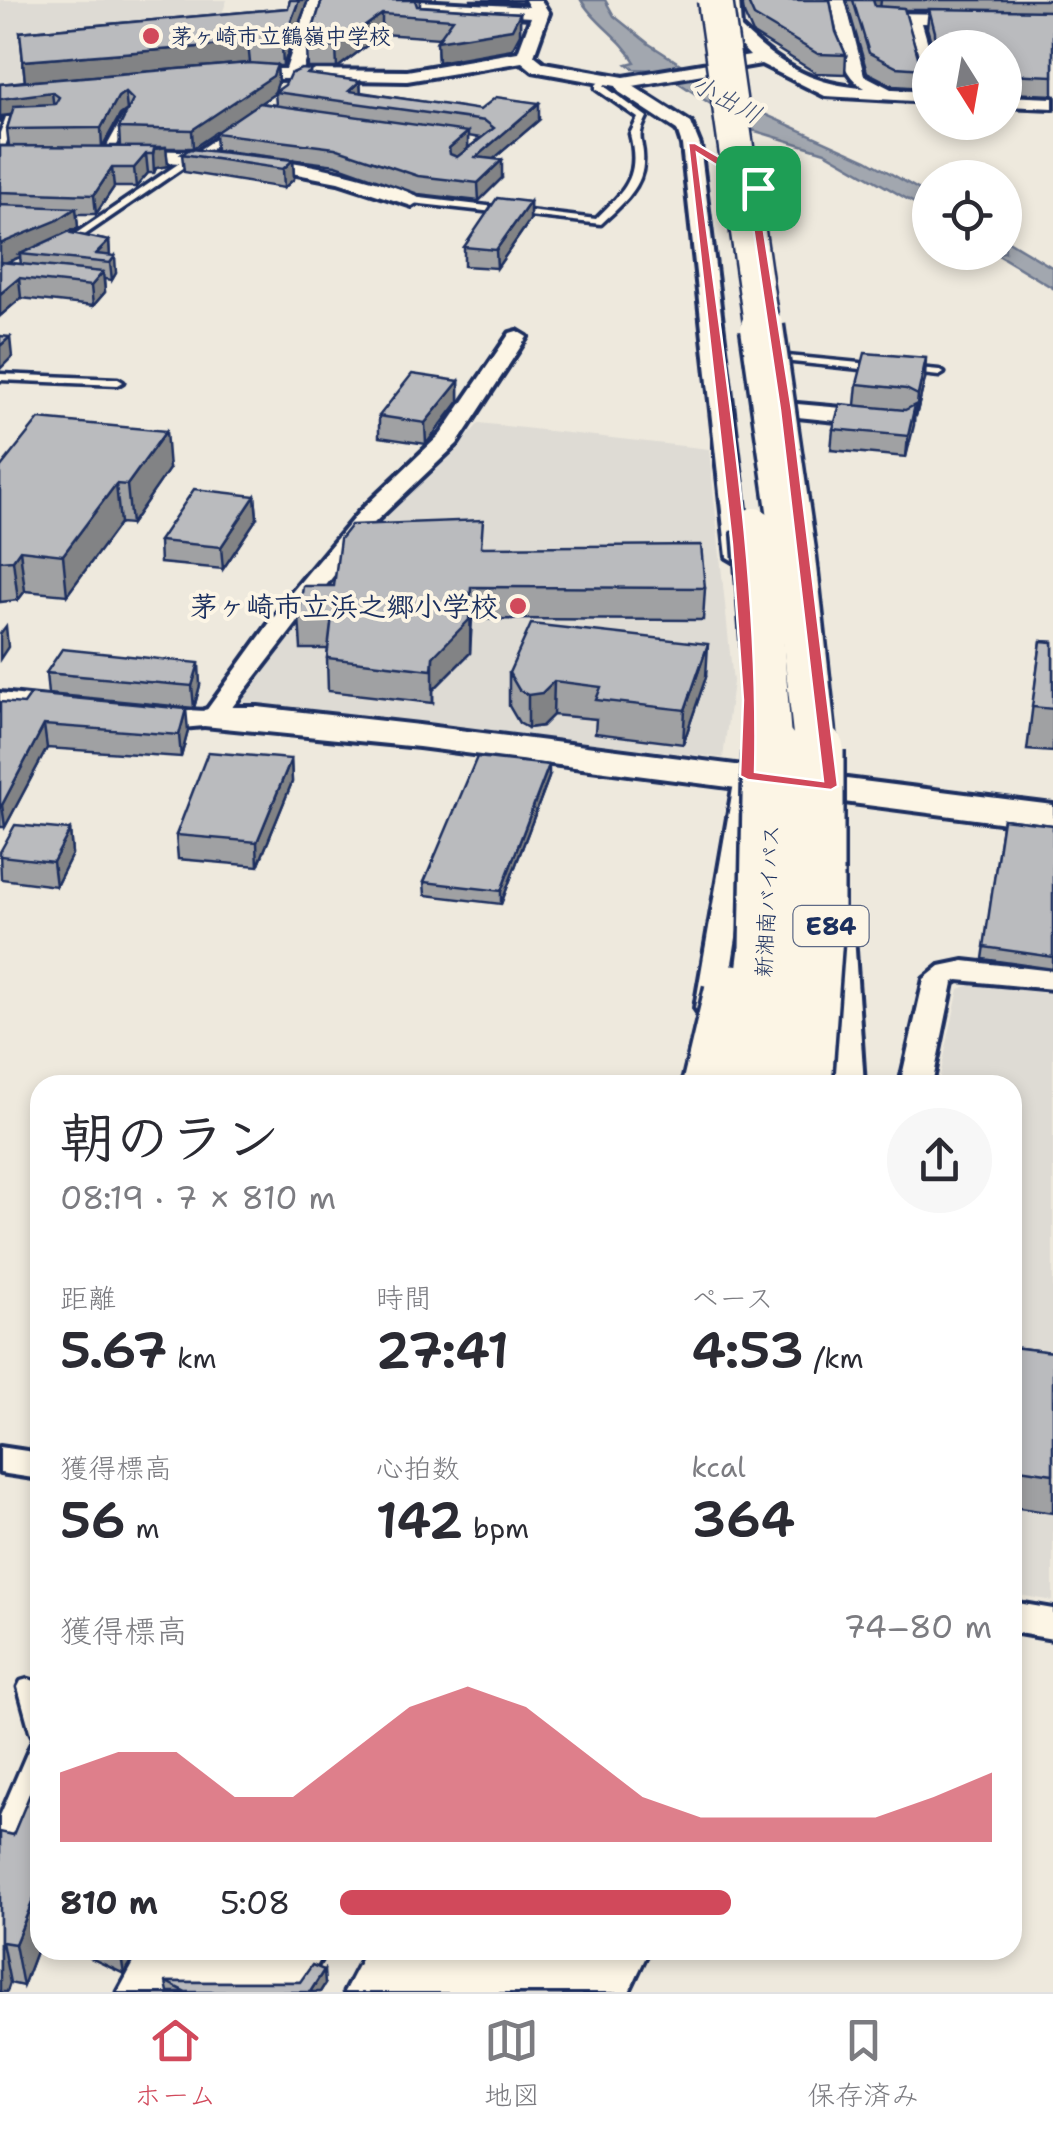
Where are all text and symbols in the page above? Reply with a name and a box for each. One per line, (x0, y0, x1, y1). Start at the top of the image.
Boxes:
place label: 茅ヶ崎市立鶴嶺中学校 (171, 22, 391, 51)
marker: 茅ヶ崎市立鶴嶺中学校 (140, 25, 162, 47)
north arrow (912, 30, 1022, 140)
map controls (912, 30, 1022, 270)
water label: 小出川 (686, 66, 768, 132)
pin (716, 146, 801, 231)
button: locate (912, 160, 1022, 270)
icon: arrive (731, 161, 786, 216)
place label: 茅ヶ崎市立浜之郷小学校 (190, 587, 498, 625)
marker: 茅ヶ崎市立浜之郷小学校 (507, 595, 529, 617)
street label: 新湘南バイパス (749, 824, 786, 978)
road number: E84 (794, 906, 868, 946)
text: 朝のラン (60, 1101, 280, 1175)
button: share (887, 1108, 992, 1213)
text: 08:19 · 7 × 810 m (60, 1176, 336, 1219)
text: 距離 (60, 1279, 116, 1317)
text: 時間 (376, 1279, 432, 1317)
text: ペース (691, 1279, 774, 1317)
text: 5.67 (60, 1317, 167, 1384)
text: 27:41 (376, 1317, 509, 1384)
text: 4:53 (691, 1317, 804, 1384)
text: km (167, 1339, 217, 1377)
text: /km (804, 1339, 864, 1377)
text: kcal (691, 1448, 746, 1486)
text: 獲得標高 (60, 1449, 172, 1487)
text: 心拍数 (376, 1449, 460, 1487)
text: 364 (691, 1486, 795, 1553)
text: 56 (60, 1487, 126, 1554)
text: 142 (376, 1487, 463, 1554)
text: m (126, 1509, 160, 1547)
text: bpm (463, 1509, 529, 1547)
text: 74–80 m (844, 1605, 992, 1648)
text: 獲得標高 (60, 1609, 188, 1652)
text: 810 m (60, 1881, 158, 1924)
text: 5:08 (220, 1881, 290, 1924)
tab: ホーム (134, 2013, 217, 2114)
tab: 地図 (484, 2013, 540, 2114)
tab: 保存済み (807, 2013, 919, 2114)

